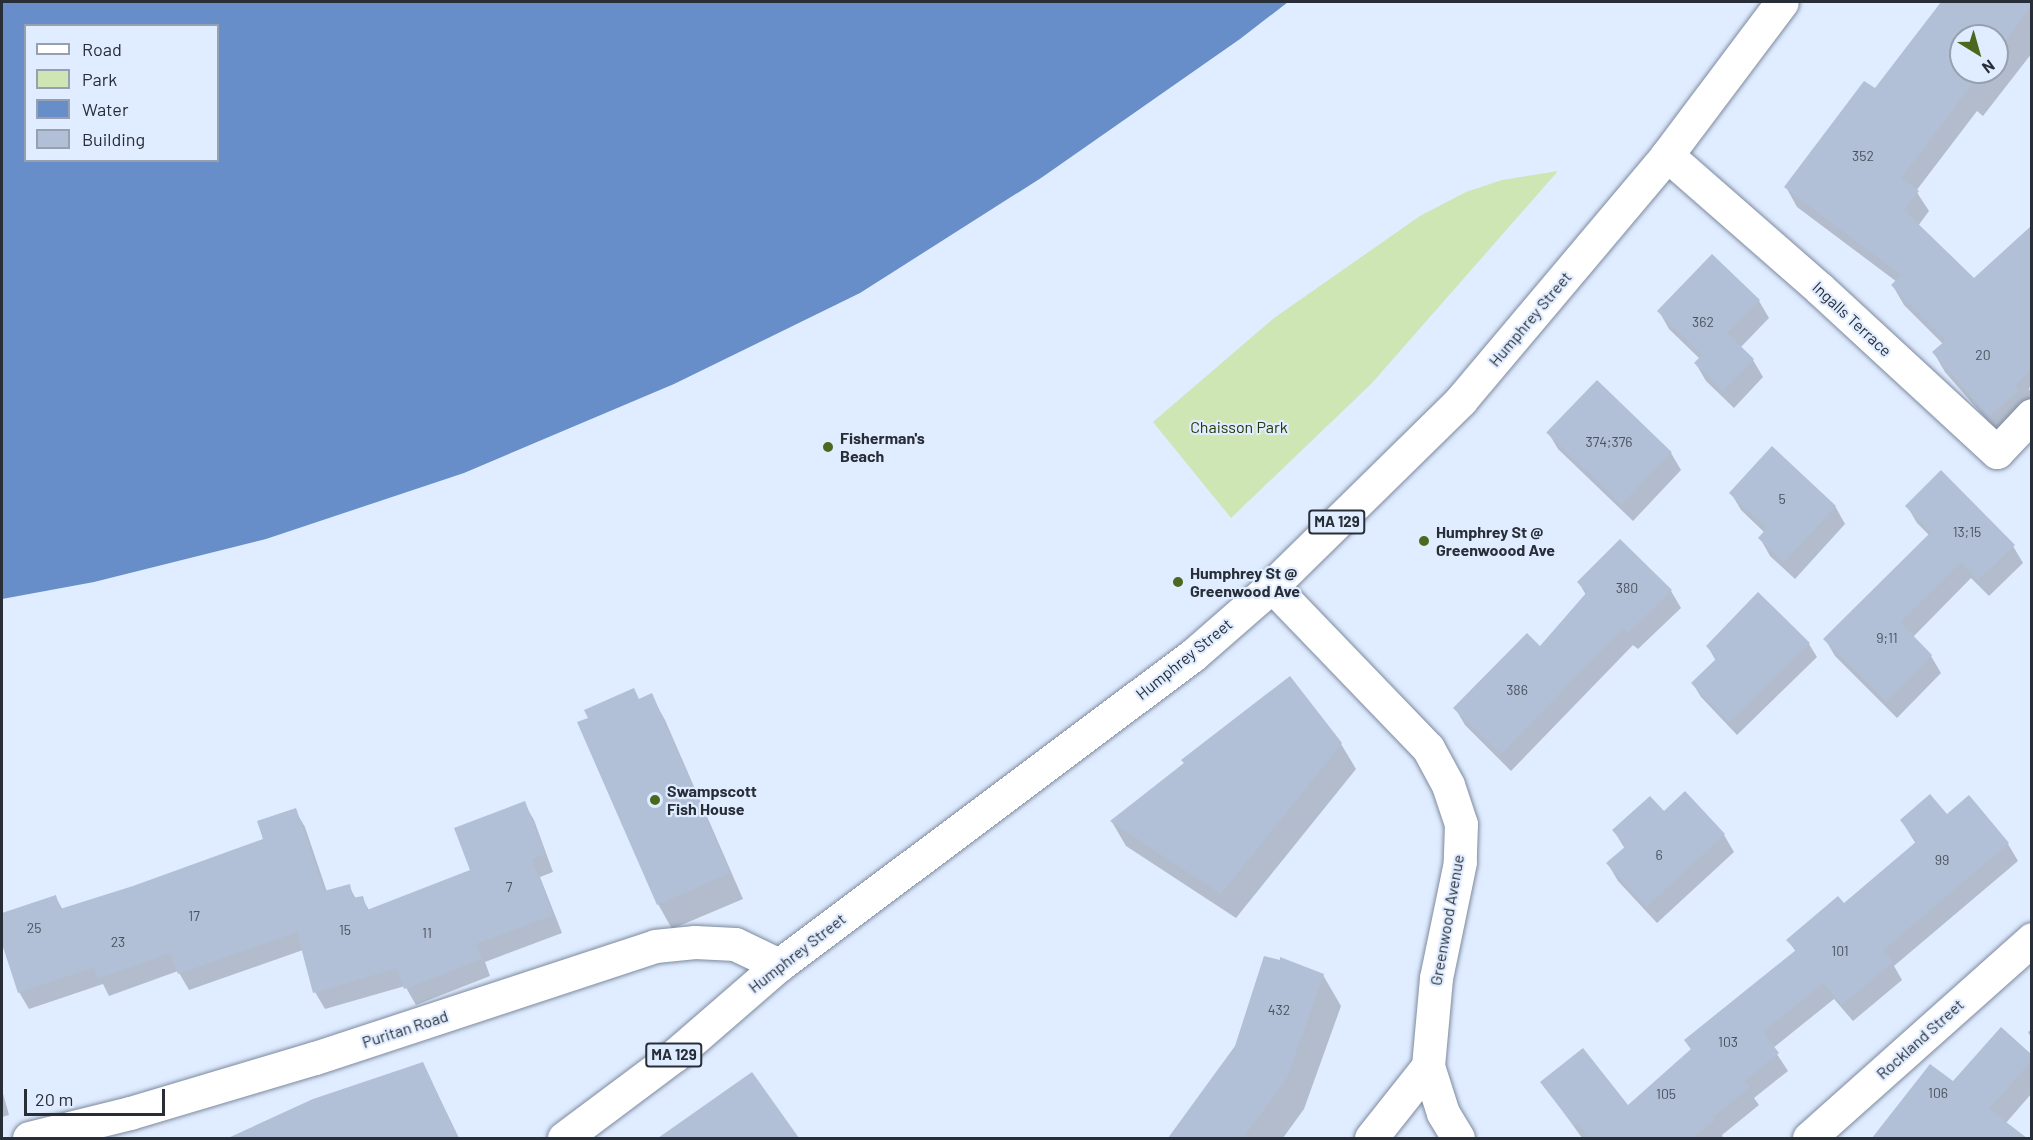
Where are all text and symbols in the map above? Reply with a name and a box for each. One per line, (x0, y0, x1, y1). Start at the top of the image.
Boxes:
legend (24, 24, 219, 162)
north arrow (1949, 24, 2009, 84)
text: Road (82, 38, 122, 60)
text: N (1979, 56, 1999, 78)
text: Park (82, 68, 117, 90)
text: Water (82, 98, 129, 120)
text: Building (82, 128, 145, 150)
house number: 352 (1852, 148, 1874, 164)
street label: Humphrey Street (1485, 268, 1575, 370)
street label: Ingalls Terrace (1809, 278, 1895, 360)
house number: 362 (1692, 314, 1714, 330)
house number: 20 (1975, 347, 1991, 363)
park label: Chaisson Park (1190, 417, 1288, 437)
place label: Fisherman's Beach (840, 428, 925, 466)
house number: 374;376 (1586, 434, 1632, 450)
marker: Fisherman's Beach (821, 440, 835, 454)
house number: 5 (1778, 491, 1786, 507)
road number: MA 129 (1307, 510, 1367, 534)
place label: Humphrey St @ Greenwoood Ave (1436, 522, 1555, 560)
house number: 13;15 (1953, 524, 1981, 540)
marker: Humphrey St @ Greenwoood Ave (1417, 534, 1431, 548)
place label: Humphrey St @ Greenwood Ave (1190, 563, 1300, 601)
marker: Humphrey St @ Greenwood Ave (1171, 575, 1185, 589)
house number: 380 (1616, 580, 1638, 596)
street label: Humphrey Street (1132, 614, 1236, 704)
house number: 9;11 (1876, 630, 1898, 646)
house number: 386 (1506, 682, 1528, 698)
place label: Swampscott Fish House (667, 781, 757, 819)
marker: Swampscott Fish House (648, 793, 662, 807)
house number: 6 (1655, 847, 1663, 863)
house number: 99 (1935, 852, 1949, 868)
street label: Greenwood Avenue (1426, 853, 1468, 987)
house number: 7 (506, 879, 512, 895)
house number: 17 (188, 908, 200, 924)
street label: Humphrey Street (745, 909, 849, 997)
house number: 25 (27, 920, 41, 936)
house number: 15 (339, 922, 351, 938)
house number: 11 (422, 925, 432, 941)
house number: 23 (111, 934, 125, 950)
house number: 101 (1831, 943, 1849, 959)
street label: Rockland Street (1872, 995, 1968, 1083)
house number: 432 (1268, 1002, 1290, 1018)
street label: Puritan Road (360, 1006, 450, 1052)
house number: 103 (1718, 1034, 1738, 1050)
road number: MA 129 (644, 1043, 704, 1067)
scale bar (27, 1077, 168, 1115)
house number: 106 (1928, 1085, 1948, 1101)
house number: 105 (1656, 1086, 1676, 1102)
text: 20 m (35, 1088, 73, 1110)

